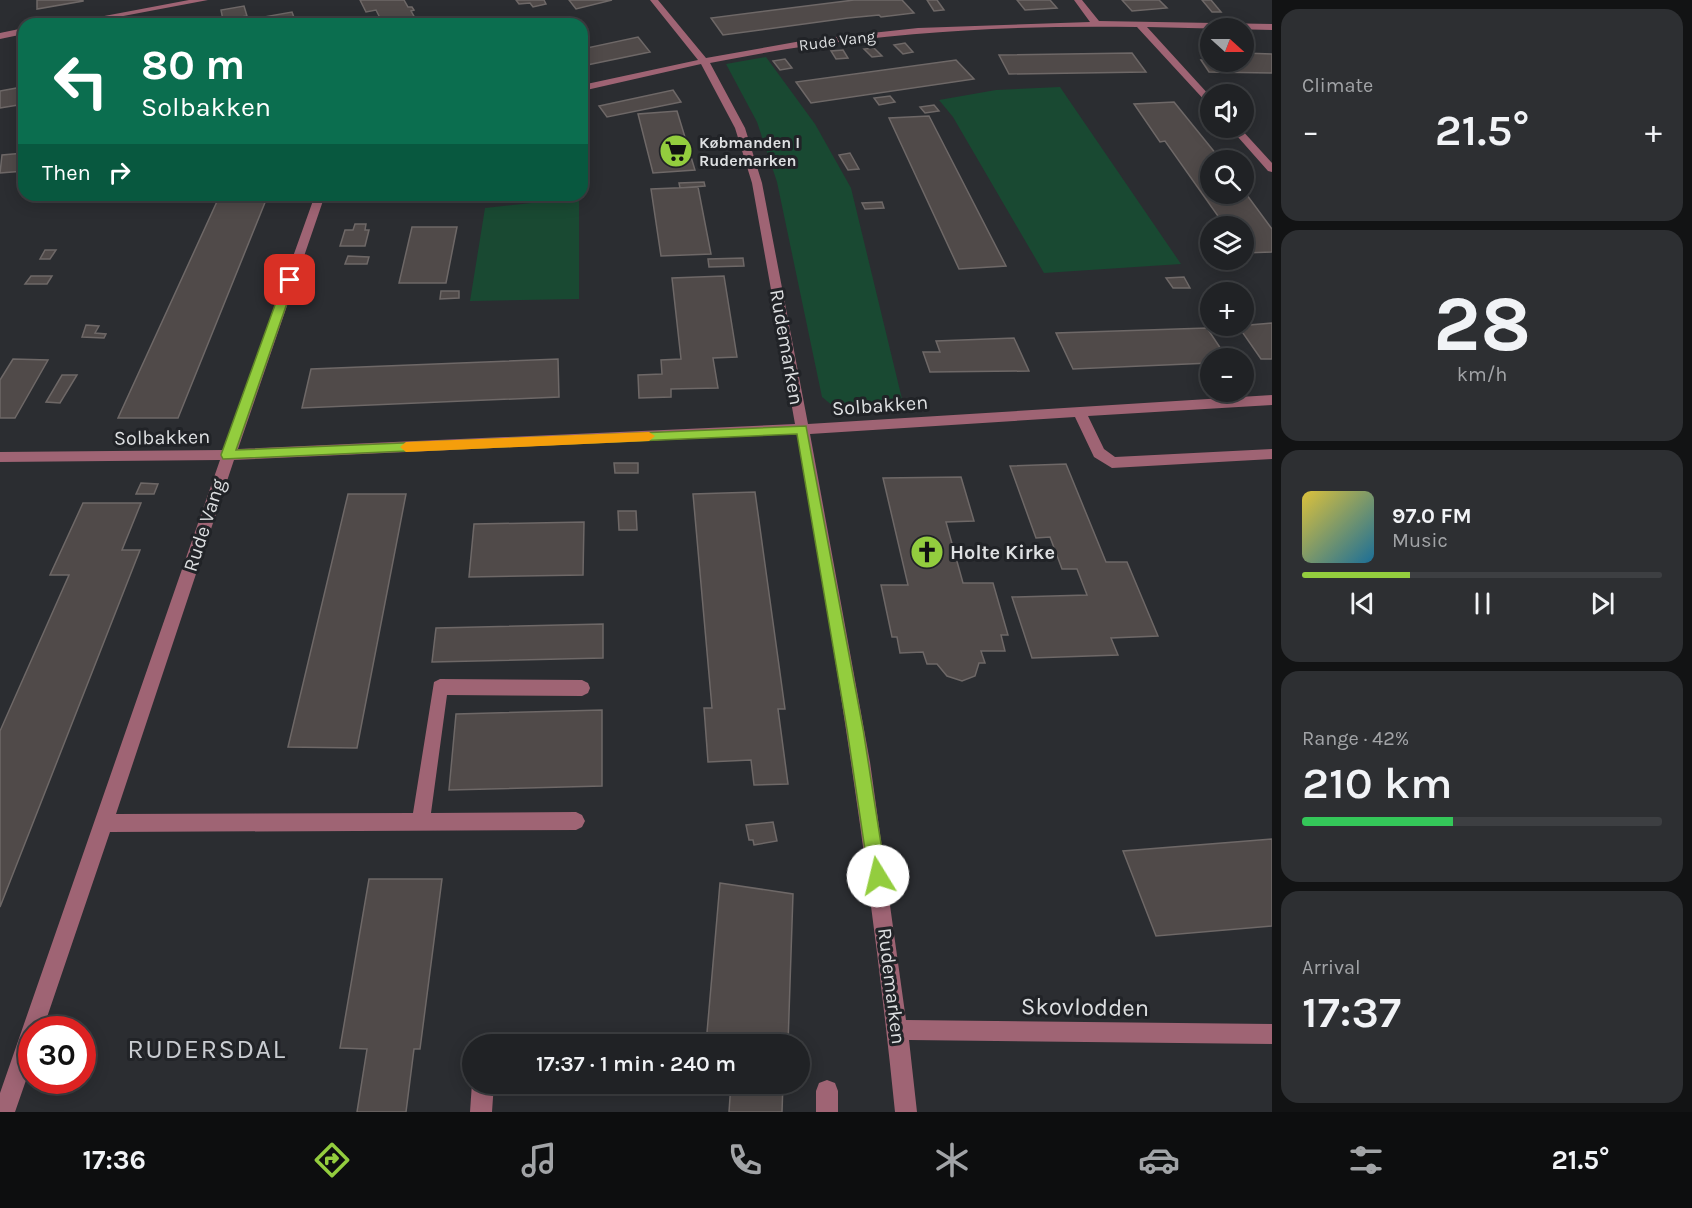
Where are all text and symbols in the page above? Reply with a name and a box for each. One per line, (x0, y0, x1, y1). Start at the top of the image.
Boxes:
north arrow (1200, 18, 1254, 72)
map controls (1200, 18, 1254, 402)
street label: Rude Vang (798, 26, 876, 55)
text: 80 m (141, 40, 245, 90)
icon: left (42, 42, 120, 120)
text: Climate (1302, 74, 1373, 97)
button: sound (1200, 84, 1254, 138)
text: Solbakken (141, 91, 271, 123)
text: 21.5° (1435, 104, 1529, 156)
text: − (1302, 112, 1319, 150)
text: + (1645, 112, 1662, 150)
supermarket icon: Købmanden I Rudemarken (658, 133, 694, 169)
place label: Købmanden I Rudemarken (699, 133, 800, 170)
button: search (1200, 150, 1254, 204)
icon: right (103, 156, 136, 189)
text: Then (42, 160, 91, 186)
button: layers (1200, 216, 1254, 270)
pin (264, 254, 315, 305)
icon: arrive (273, 263, 306, 296)
text: 28 (1433, 278, 1531, 370)
button: + (1200, 282, 1254, 336)
street label: Rudemarken (765, 287, 808, 407)
button: − (1200, 348, 1254, 402)
text: km/h (1457, 363, 1507, 386)
street label: Solbakken (831, 391, 929, 420)
street label: Solbakken (114, 425, 210, 450)
street label: Rude Vang (179, 476, 230, 574)
text: 97.0 FM (1392, 503, 1472, 529)
text: Music (1392, 529, 1448, 552)
church icon: Holte Kirke (909, 534, 945, 570)
place label: Holte Kirke (950, 541, 1055, 564)
icon: previous (1346, 587, 1379, 620)
icon: pause (1466, 587, 1499, 620)
icon: next (1586, 587, 1619, 620)
text: Range · 42% (1302, 727, 1409, 750)
text: 210 km (1302, 757, 1453, 809)
position arrow (846, 844, 910, 908)
street label: Rudemarken (873, 927, 910, 1046)
text: Arrival (1302, 956, 1361, 979)
text: 17:37 (1302, 986, 1401, 1038)
street label: Skovlodden (1021, 992, 1149, 1022)
speed limit sign: 30 (18, 1016, 96, 1094)
district label: RUDERSDAL (127, 1033, 287, 1065)
text: 17:37 · 1 min · 240 m (536, 1051, 736, 1077)
icon: directions (311, 1139, 353, 1181)
icon: music (518, 1139, 560, 1181)
icon: phone (724, 1139, 766, 1181)
icon: climate (931, 1139, 973, 1181)
icon: car (1138, 1139, 1180, 1181)
icon: filters (1345, 1139, 1387, 1181)
text: 17:36 (82, 1144, 146, 1176)
text: 21.5° (1552, 1144, 1609, 1176)

